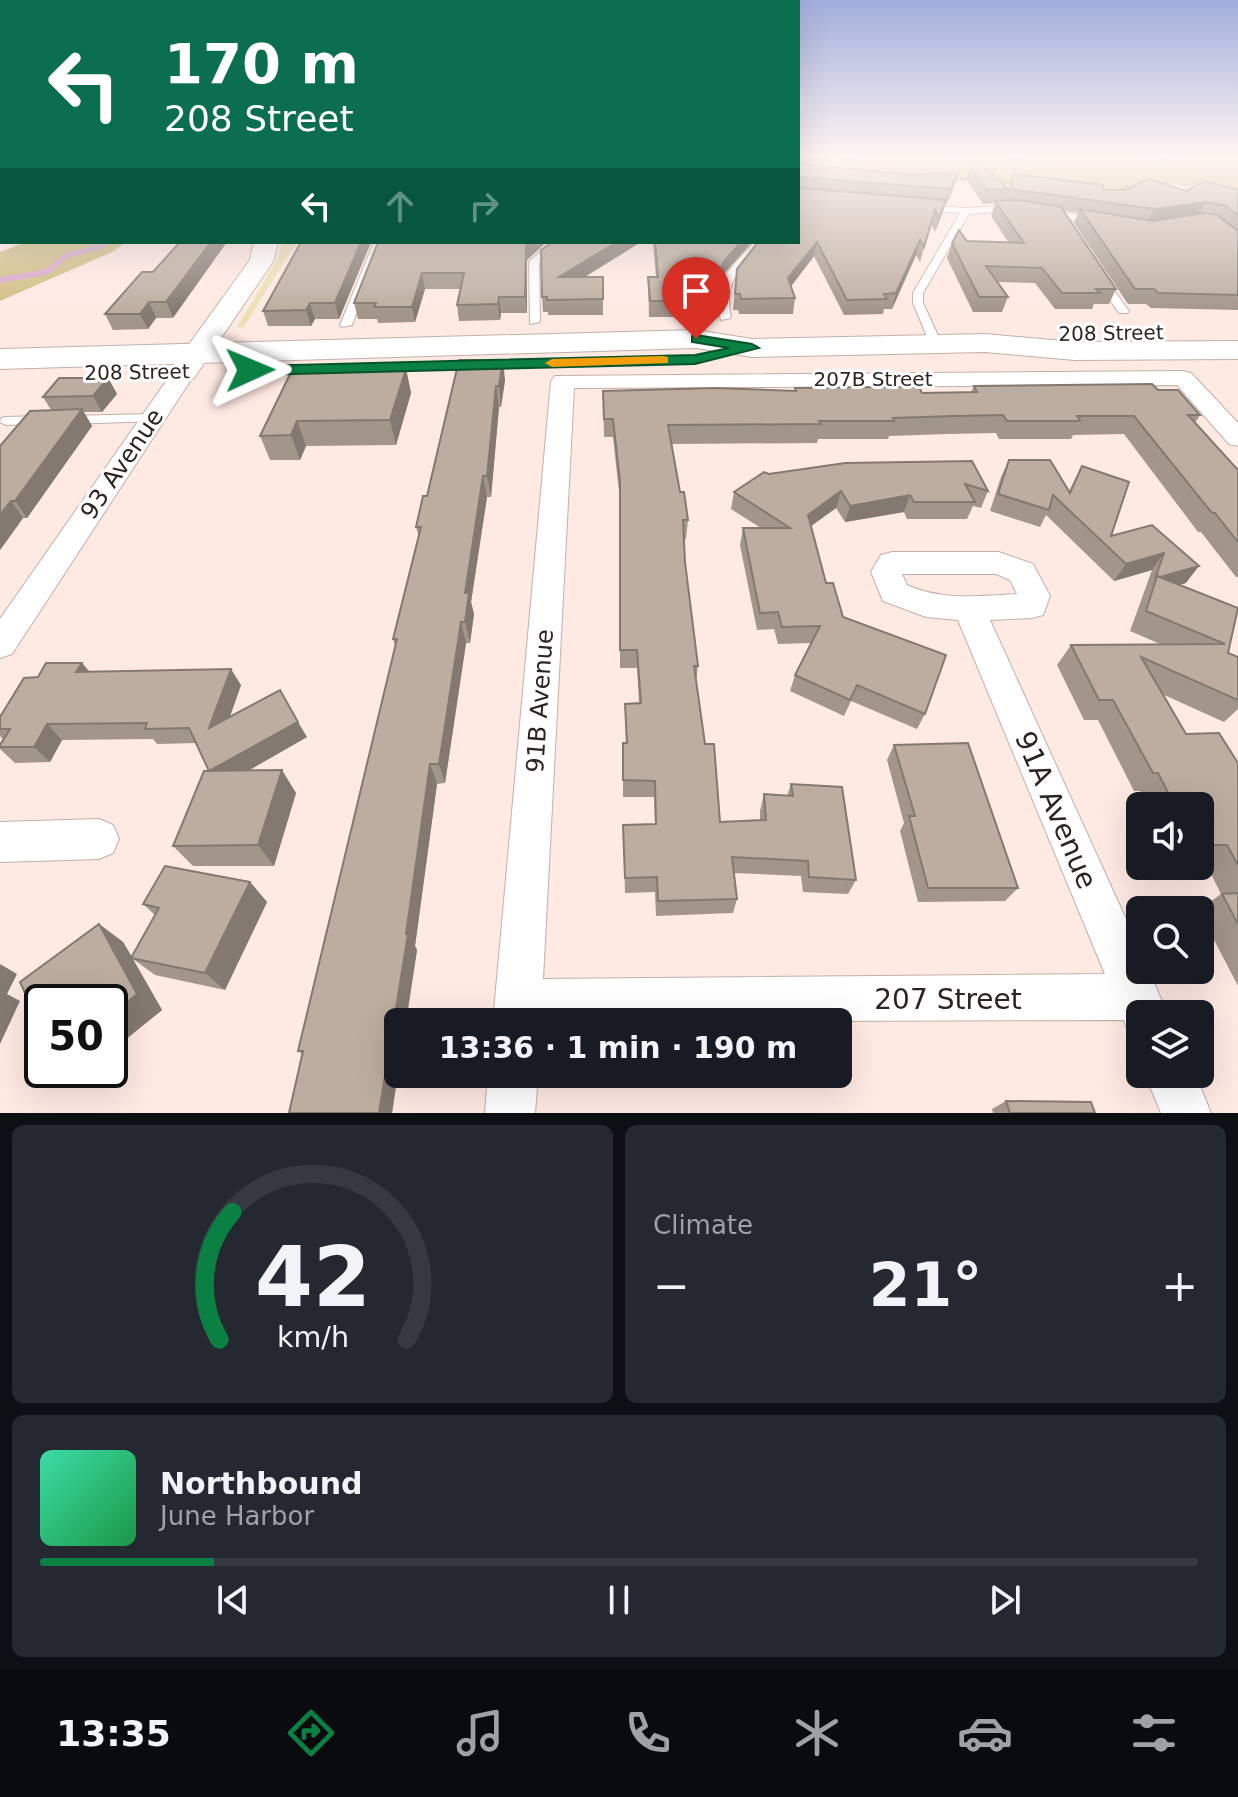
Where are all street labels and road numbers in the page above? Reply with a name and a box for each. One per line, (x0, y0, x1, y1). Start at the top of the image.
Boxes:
street label: 208 Street (1058, 320, 1164, 346)
street label: 208 Street (84, 359, 190, 385)
street label: 207B Street (813, 367, 933, 391)
street label: 93 Avenue (75, 403, 169, 525)
street label: 91B Avenue (521, 628, 559, 774)
street label: 91A Avenue (1008, 726, 1104, 894)
street label: 207 Street (874, 983, 1022, 1016)

